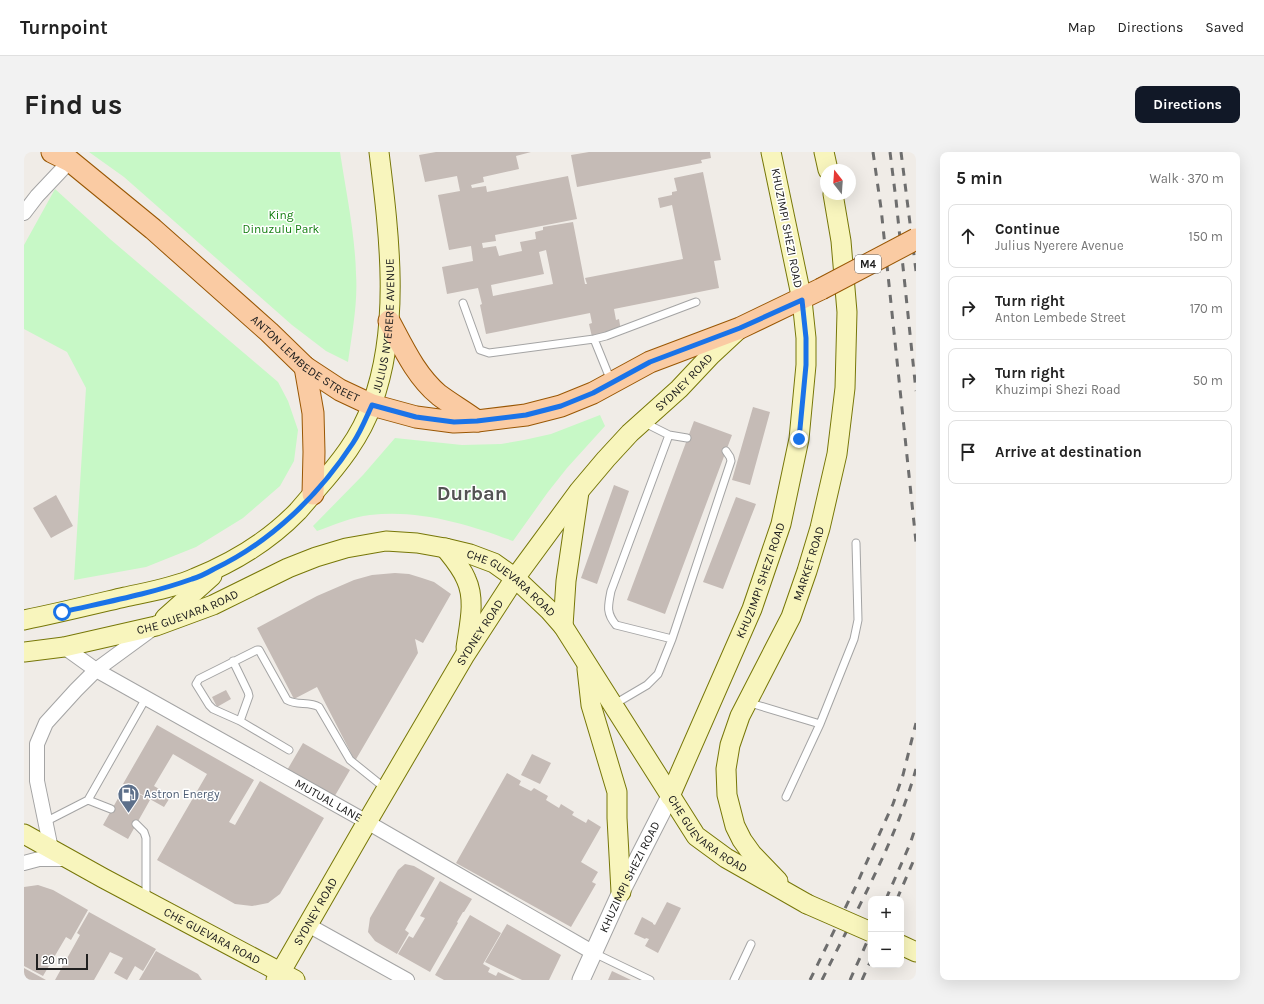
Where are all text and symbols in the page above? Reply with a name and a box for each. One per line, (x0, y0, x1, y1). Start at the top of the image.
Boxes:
text: Turnpoint (20, 17, 108, 39)
text: Map (1068, 19, 1096, 36)
text: Directions (1118, 19, 1183, 36)
text: Saved (1205, 19, 1244, 36)
button: Directions (1135, 86, 1240, 123)
text: Find us (24, 88, 123, 121)
north arrow (820, 164, 856, 200)
street label: KHUZIMPI SHEZI ROAD (769, 167, 806, 289)
text: 5 min (956, 168, 1003, 188)
text: Walk · 370 m (1149, 171, 1224, 186)
park label: King Dinuzulu Park (243, 208, 320, 236)
text: Continue (995, 220, 1060, 238)
icon: ahead (957, 225, 979, 247)
text: 150 m (1188, 229, 1223, 244)
text: Julius Nyerere Avenue (995, 238, 1124, 253)
road number: M4 (855, 255, 881, 273)
street label: JULIUS NYERERE AVENUE (369, 258, 397, 394)
text: Turn right (995, 292, 1065, 310)
icon: right (957, 297, 979, 319)
text: 170 m (1190, 301, 1223, 316)
text: Anton Lembede Street (995, 310, 1126, 325)
street label: ANTON LEMBEDE STREET (248, 312, 362, 405)
street label: SYDNEY ROAD (652, 351, 716, 414)
text: Turn right (995, 364, 1065, 382)
icon: right (957, 369, 979, 391)
text: 50 m (1193, 373, 1223, 388)
text: Khuzimpi Shezi Road (995, 382, 1121, 397)
route end (790, 430, 808, 448)
icon: arrive (957, 441, 979, 463)
text: Arrive at destination (995, 443, 1142, 461)
district label: Durban (437, 482, 507, 505)
street label: KHUZIMPI SHEZI ROAD (733, 521, 788, 640)
street label: MARKET ROAD (790, 525, 827, 603)
street label: CHE GUEVARA ROAD (465, 546, 559, 620)
street label: CHE GUEVARA ROAD (135, 587, 241, 637)
street label: SYDNEY ROAD (453, 597, 506, 668)
route start (53, 603, 71, 621)
street label: MUTUAL LANE (292, 776, 365, 825)
fuel station icon: Astron Energy (115, 781, 141, 814)
place label: Astron Energy (144, 787, 220, 801)
street label: CHE GUEVARA ROAD (665, 792, 750, 876)
street label: KHUZIMPI SHEZI ROAD (597, 819, 663, 935)
street label: SYDNEY ROAD (290, 875, 340, 948)
map controls (868, 896, 904, 968)
button: + (868, 896, 904, 932)
street label: CHE GUEVARA ROAD (161, 905, 263, 967)
button: − (868, 932, 904, 968)
scale bar (36, 952, 88, 971)
text: 20 m (42, 954, 68, 967)

